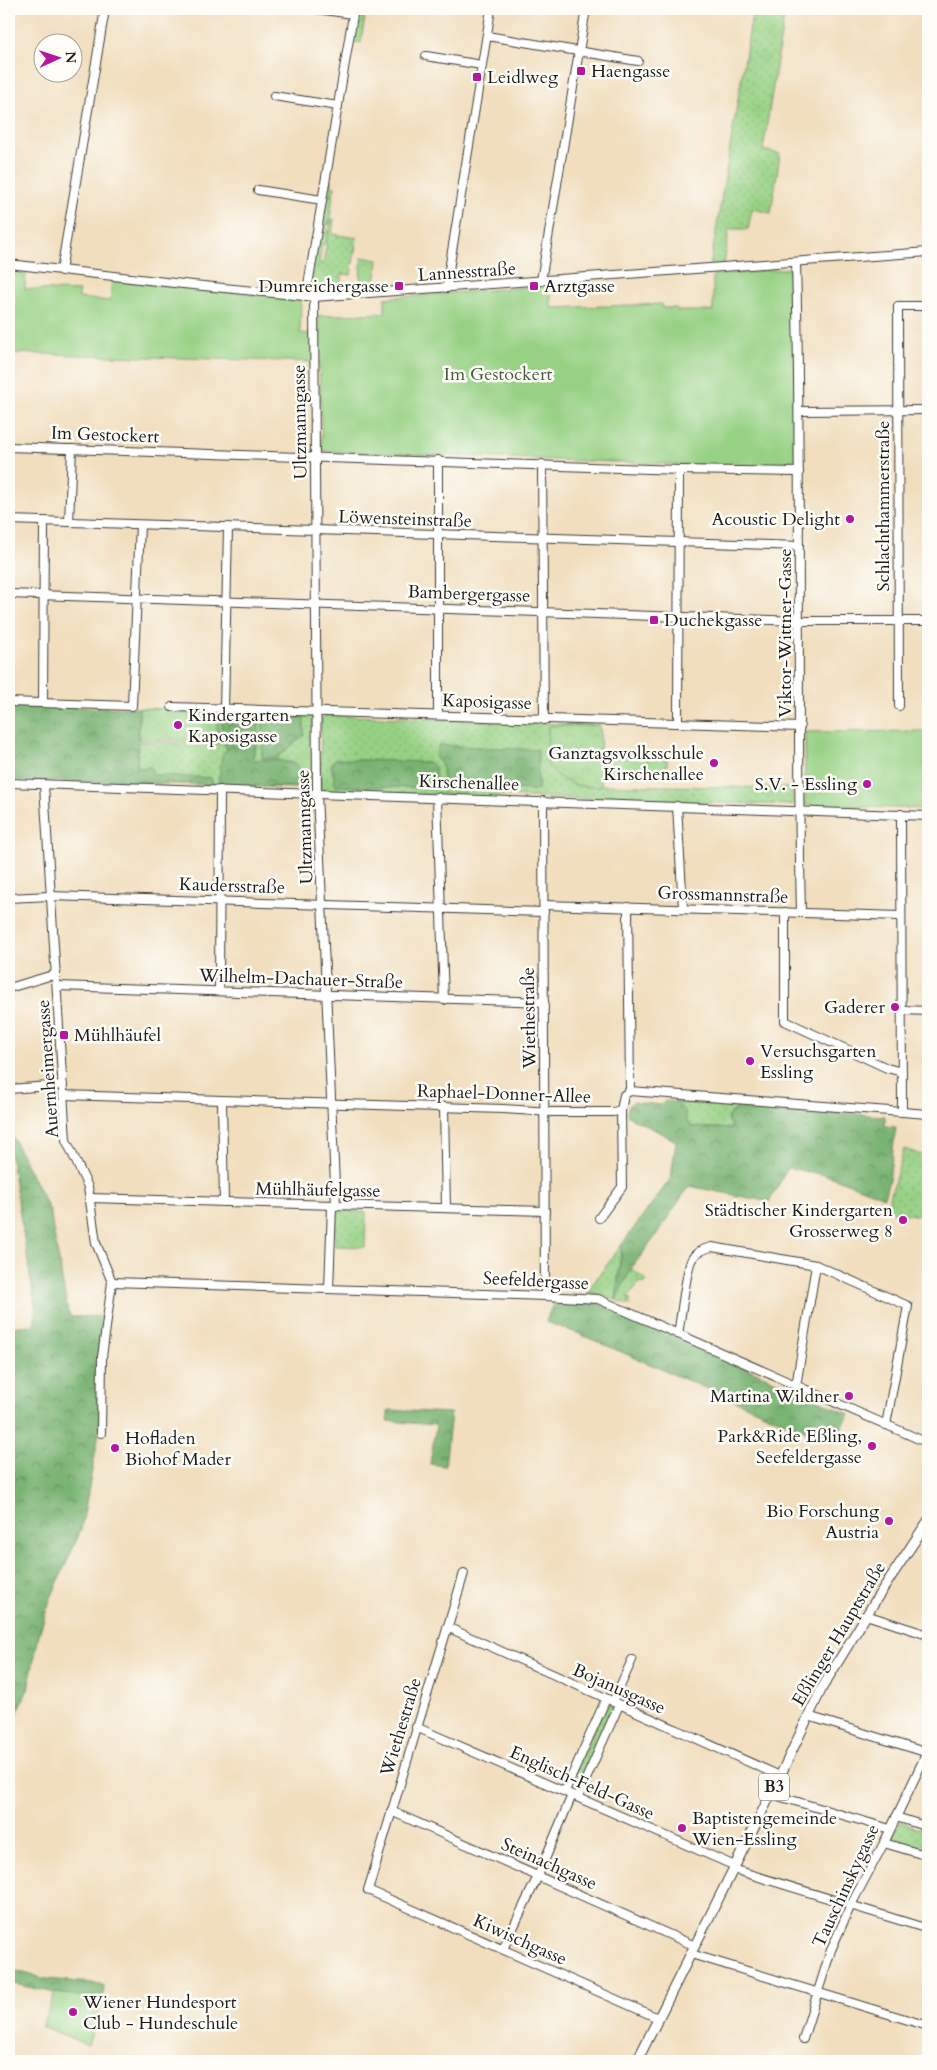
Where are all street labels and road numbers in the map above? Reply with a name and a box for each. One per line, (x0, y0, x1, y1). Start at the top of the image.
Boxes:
street label: Lannesstraße (417, 256, 517, 288)
street label: Ultzmanngasse (287, 365, 313, 479)
street label: Schlachthammerstraße (871, 420, 896, 592)
street label: Im Gestockert (50, 421, 160, 449)
street label: Löwensteinstraße (338, 504, 472, 534)
street label: Viktor-Wittner-Gasse (773, 548, 798, 718)
street label: Bambergergasse (407, 579, 531, 609)
street label: Kaposigasse (442, 688, 532, 716)
street label: Ultzmanngasse (291, 769, 319, 885)
street label: Kirschenallee (418, 769, 520, 797)
street label: Kaudersstraße (178, 872, 286, 900)
street label: Grossmannstraße (657, 880, 789, 910)
street label: Wilhelm-Dachauer-Straße (197, 963, 404, 995)
street label: Wiethestraße (516, 967, 542, 1070)
street label: Auernheimergasse (31, 999, 65, 1139)
street label: Raphael-Donner-Allee (417, 1078, 591, 1110)
street label: Mühlhäufelgasse (255, 1176, 381, 1204)
street label: Seefeldergasse (482, 1266, 590, 1296)
street label: Eßlinger Hauptstraße (786, 1557, 892, 1711)
street label: Bojanusgasse (569, 1657, 669, 1721)
street label: Wiethestraße (374, 1675, 428, 1780)
street label: Englisch-Feld-Gasse (506, 1740, 658, 1826)
road number: B3 (759, 1774, 789, 1800)
street label: Tauschinskygasse (806, 1820, 886, 1952)
street label: Steinachgasse (497, 1832, 601, 1896)
street label: Kiwischgasse (469, 1908, 571, 1972)

